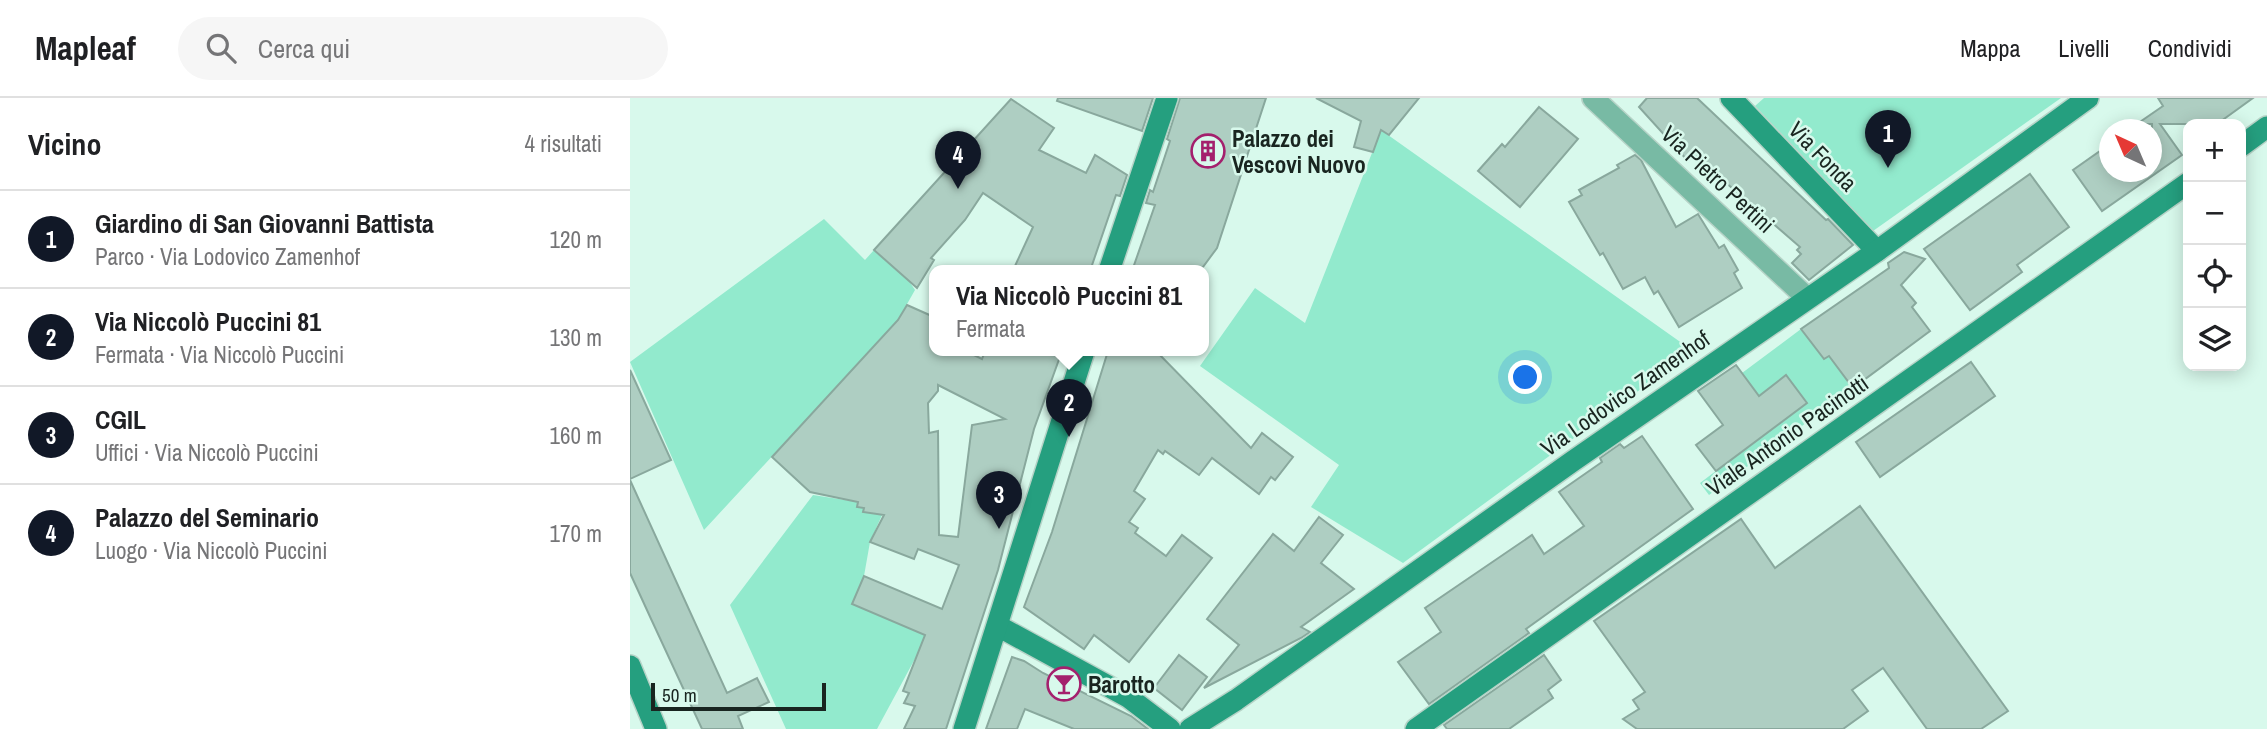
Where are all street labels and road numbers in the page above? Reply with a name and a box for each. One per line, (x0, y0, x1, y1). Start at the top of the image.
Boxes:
street label: Via Fonda (1782, 114, 1864, 198)
street label: Via Pietro Pertini (1655, 118, 1781, 240)
street label: Via Lodovico Zamenhof (1534, 323, 1716, 463)
street label: Viale Antonio Pacinotti (1700, 367, 1874, 503)

